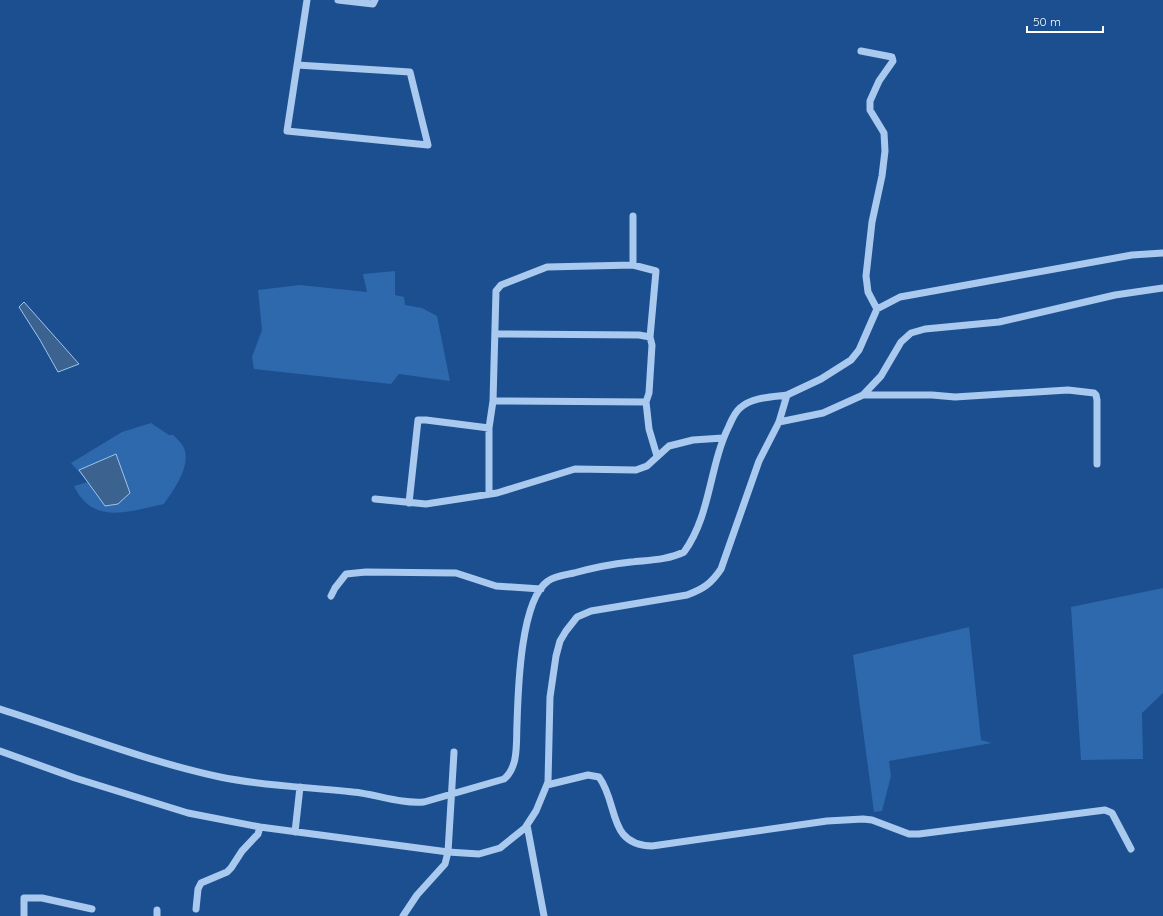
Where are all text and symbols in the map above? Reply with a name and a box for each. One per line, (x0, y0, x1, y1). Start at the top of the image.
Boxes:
scale bar (1027, 8, 1103, 34)
text: 50 m (1033, 14, 1061, 29)

